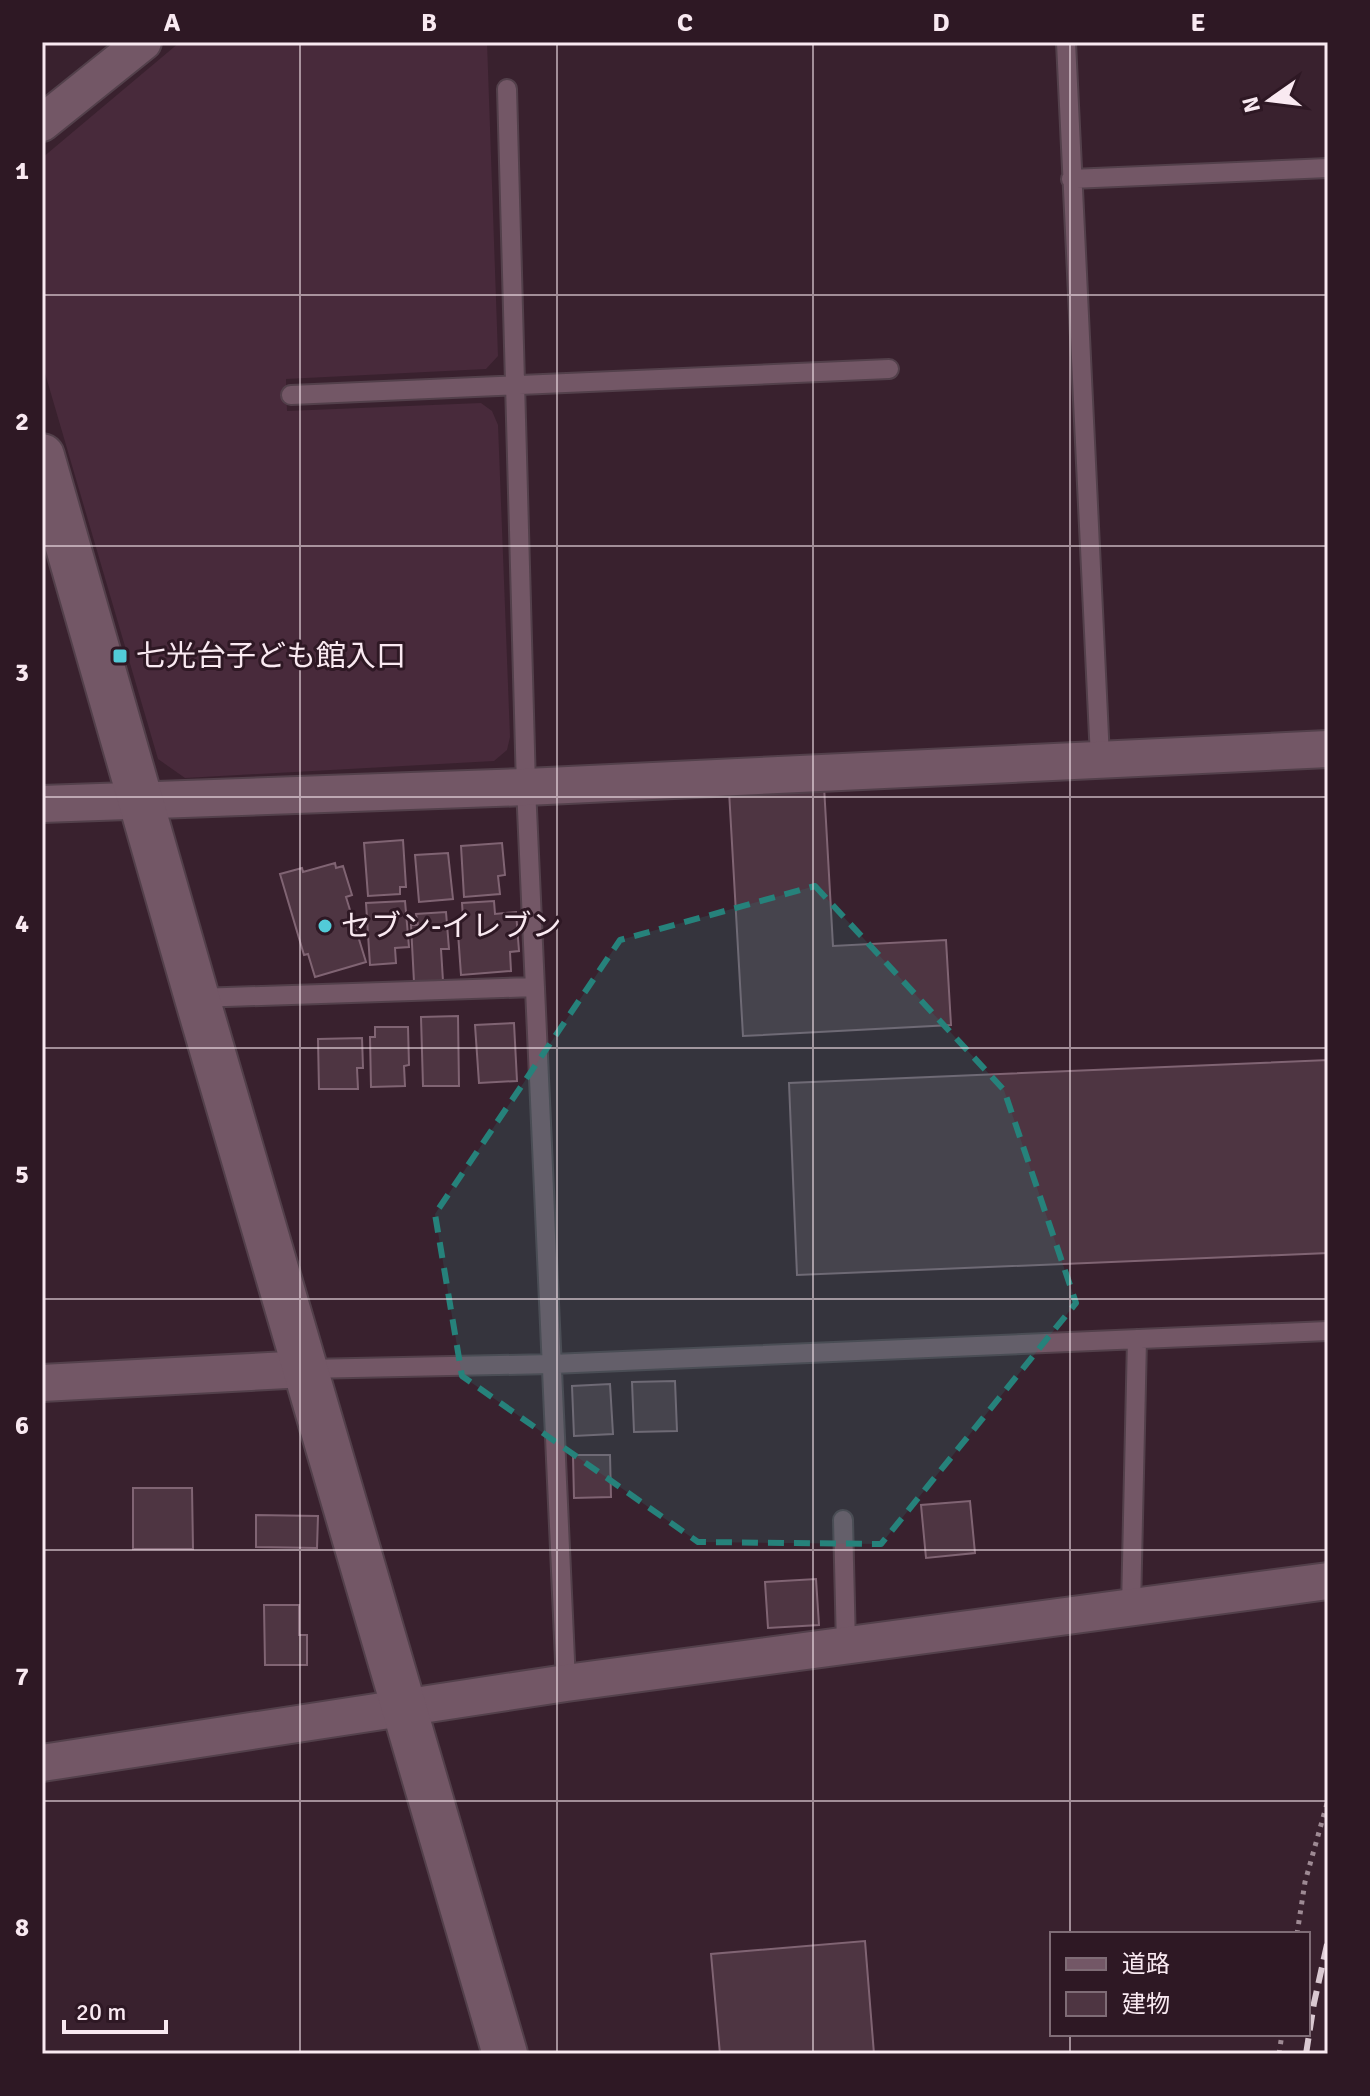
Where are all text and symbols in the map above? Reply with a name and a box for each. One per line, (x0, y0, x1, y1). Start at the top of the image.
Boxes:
text: A (164, 7, 181, 39)
text: B (421, 7, 437, 39)
text: C (677, 7, 693, 39)
text: D (932, 7, 950, 39)
text: E (1191, 7, 1205, 39)
north arrow (1230, 60, 1310, 140)
text: N (1236, 94, 1266, 115)
text: 1 (15, 155, 29, 187)
text: 2 (15, 406, 29, 438)
place label: 七光台子ども館入口 (136, 638, 406, 675)
marker: 七光台子ども館入口 (111, 647, 129, 665)
text: 3 (15, 657, 29, 689)
text: 4 (15, 908, 29, 940)
place label: セブン-イレブン (341, 908, 562, 945)
marker: セブン-イレブン (316, 917, 334, 935)
text: 5 (15, 1159, 29, 1191)
text: 6 (15, 1410, 29, 1442)
text: 7 (15, 1661, 29, 1693)
text: 8 (15, 1912, 29, 1944)
legend (1050, 1932, 1310, 2036)
text: 道路 (1122, 1949, 1170, 1979)
scale bar (64, 1984, 166, 2034)
text: 建物 (1122, 1989, 1170, 2019)
text: 20 m (76, 1997, 126, 2027)

